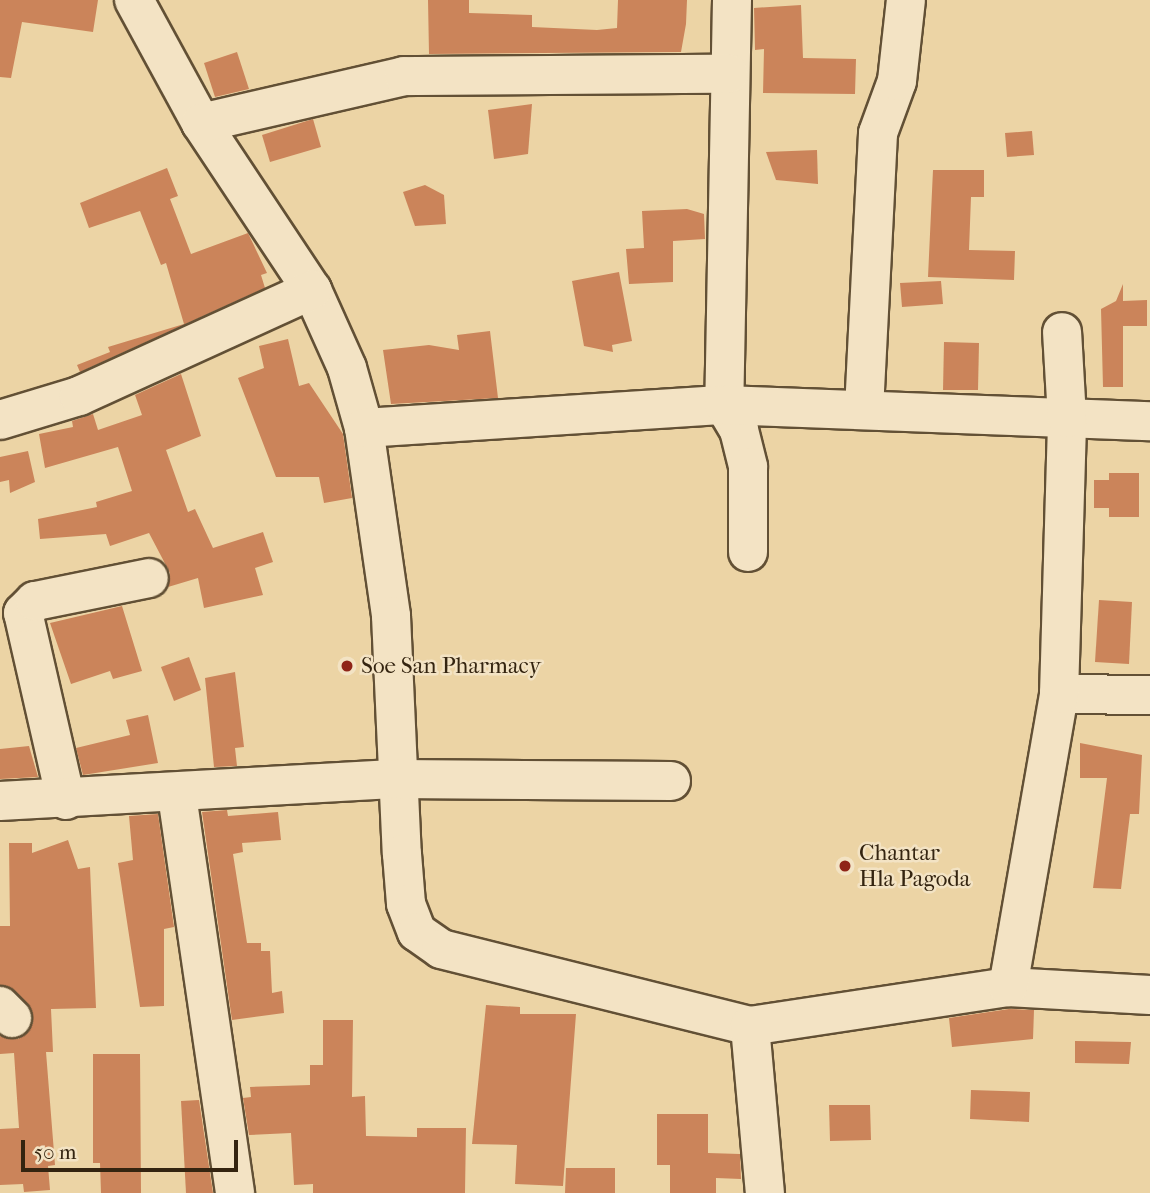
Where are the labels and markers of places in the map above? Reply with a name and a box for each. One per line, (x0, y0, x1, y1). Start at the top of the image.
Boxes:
place label: Soe San Pharmacy (361, 652, 541, 680)
marker: Soe San Pharmacy (339, 658, 355, 674)
place label: Chantar Hla Pagoda (859, 839, 970, 893)
marker: Chantar Hla Pagoda (837, 858, 853, 874)

